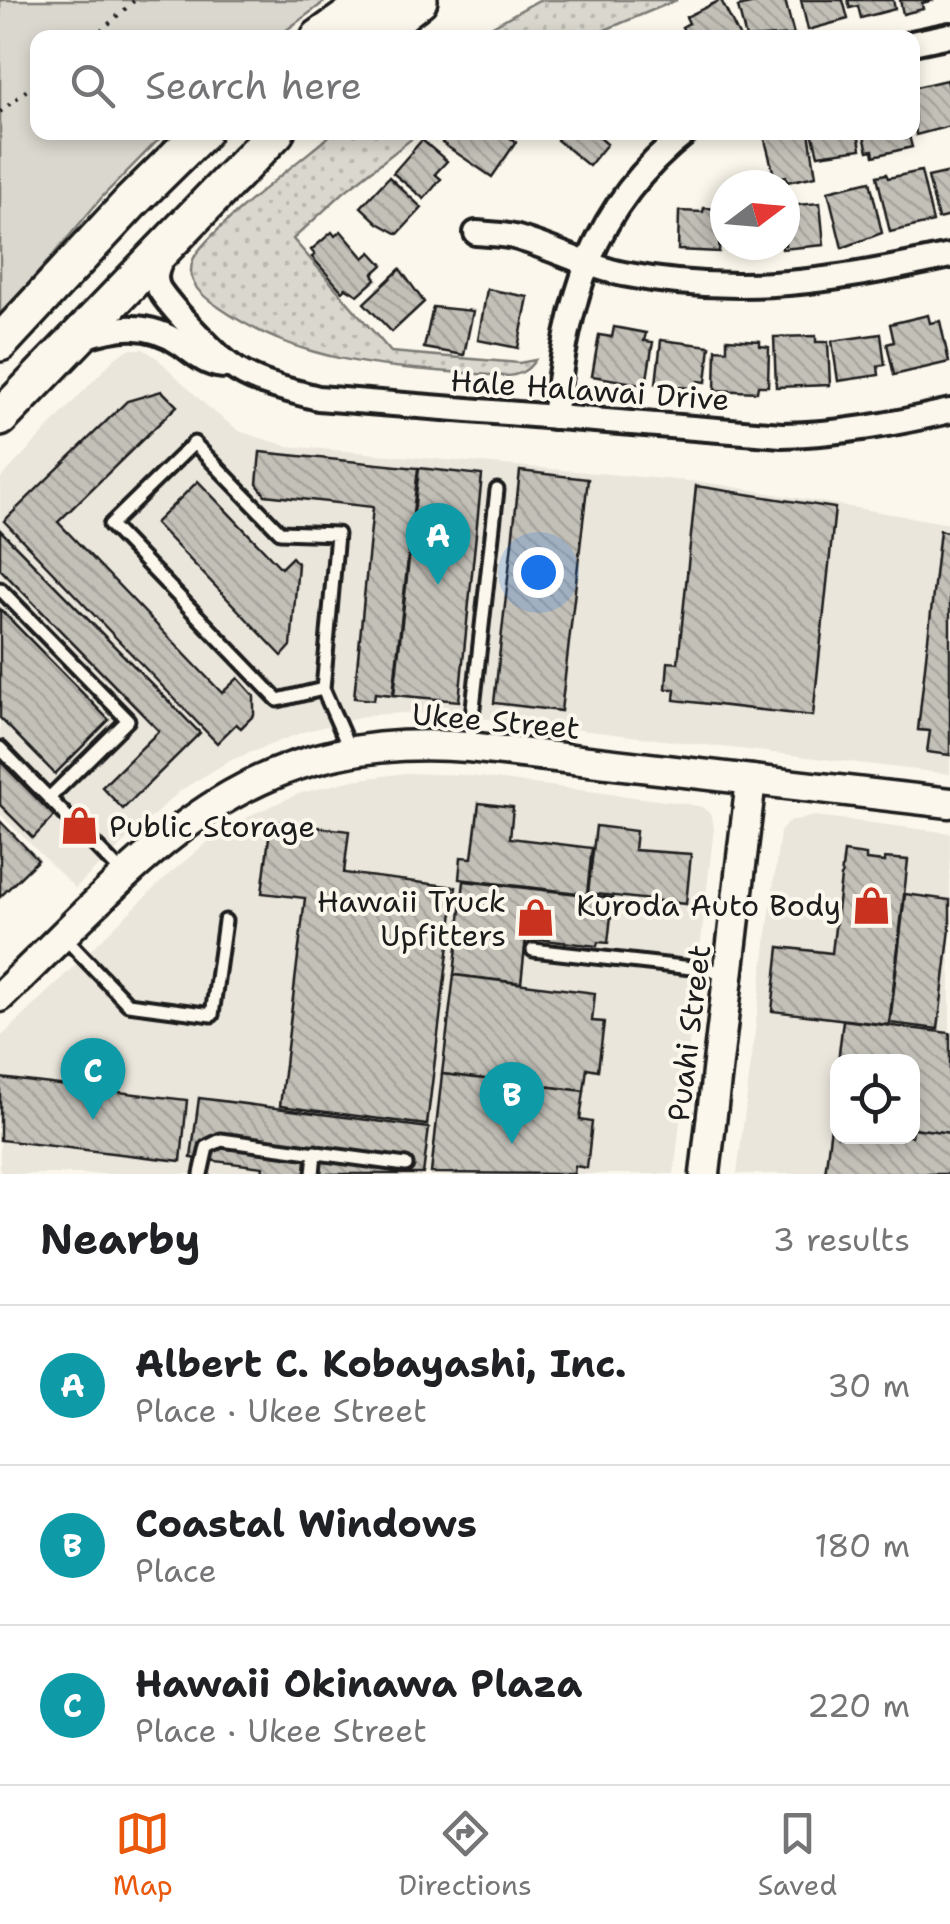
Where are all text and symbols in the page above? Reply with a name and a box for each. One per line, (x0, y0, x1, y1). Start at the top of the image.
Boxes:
search box (30, 30, 920, 140)
icon: search (65, 58, 120, 113)
text: Search here (145, 60, 362, 111)
north arrow (710, 170, 800, 260)
street label: Hale Halawai Drive (449, 360, 731, 420)
pin: A (406, 502, 470, 585)
your location (513, 547, 564, 598)
street label: Ukee Street (410, 693, 582, 749)
shop icon: Public Storage (58, 805, 100, 847)
place label: Public Storage (109, 806, 315, 847)
place label: Hawaii Truck Upfitters (317, 881, 506, 956)
shop icon: Kuroda Auto Body (850, 884, 892, 926)
place label: Kuroda Auto Body (576, 885, 841, 926)
shop icon: Hawaii Truck Upfitters (515, 897, 557, 939)
street label: Puahi Street (658, 942, 720, 1124)
pin: C (61, 1038, 126, 1120)
map controls (830, 1054, 920, 1144)
button: locate (830, 1054, 920, 1144)
pin: B (480, 1062, 544, 1144)
text: Nearby (40, 1211, 200, 1267)
text: 3 results (773, 1218, 910, 1261)
text: Albert C. Kobayashi, Inc. (135, 1338, 627, 1389)
text: A (60, 1364, 85, 1407)
text: 30 m (827, 1364, 910, 1407)
text: Place · Ukee Street (135, 1389, 427, 1432)
text: Coastal Windows (135, 1498, 477, 1549)
text: B (63, 1524, 82, 1567)
text: 180 m (814, 1524, 910, 1567)
text: Place (135, 1549, 217, 1592)
text: Hawaii Okinawa Plaza (135, 1658, 582, 1709)
text: C (63, 1684, 82, 1727)
text: 220 m (807, 1684, 910, 1727)
text: Place · Ukee Street (135, 1709, 427, 1752)
tab: Map (113, 1806, 173, 1904)
tab: Directions (398, 1806, 532, 1904)
tab: Saved (758, 1806, 837, 1904)

